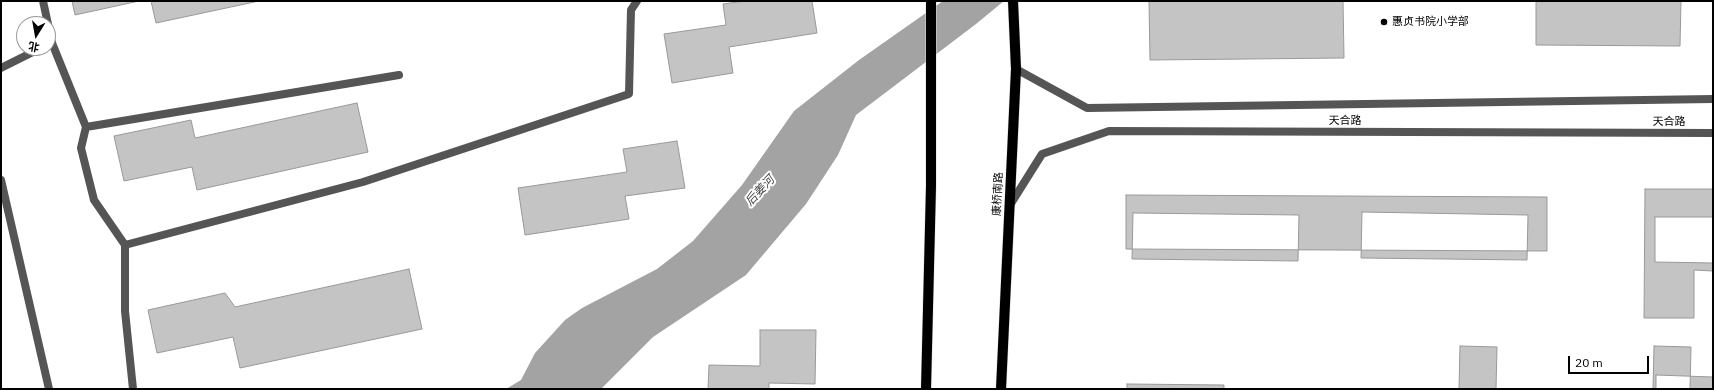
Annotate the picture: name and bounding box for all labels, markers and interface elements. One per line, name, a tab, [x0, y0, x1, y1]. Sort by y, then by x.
place label: 惠贞书院小学部	[1392, 15, 1469, 29]
north arrow	[16, 16, 56, 56]
marker: 惠贞书院小学部	[1379, 17, 1389, 27]
text: 北	[27, 39, 41, 55]
street label: 天合路	[1329, 114, 1361, 128]
street label: 天合路	[1653, 115, 1685, 129]
street label: 康桥南路	[990, 172, 1006, 216]
water label: 后姜河	[742, 173, 778, 209]
scale bar	[1570, 348, 1651, 374]
text: 20 m	[1575, 355, 1603, 370]

